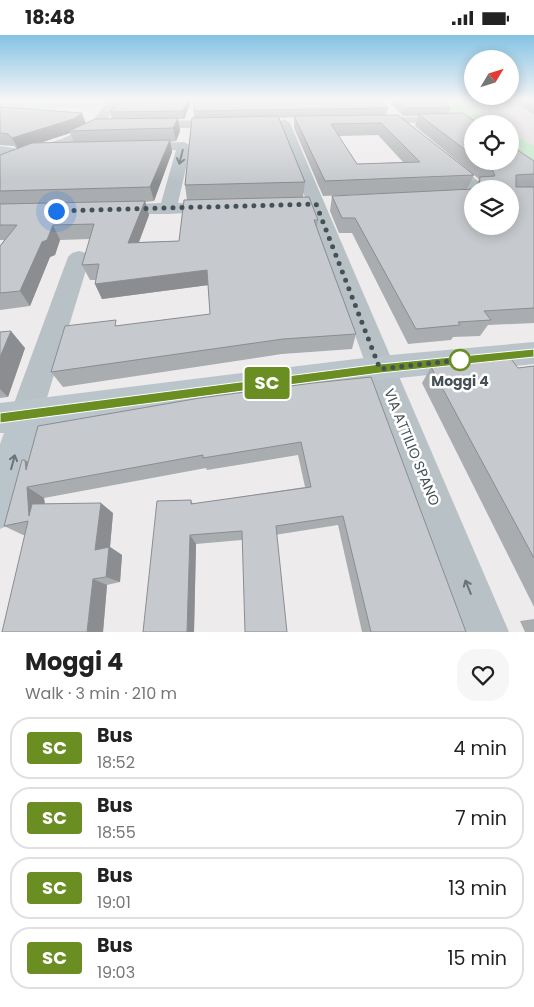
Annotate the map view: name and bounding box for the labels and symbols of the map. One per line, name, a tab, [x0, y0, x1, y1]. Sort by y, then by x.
north arrow	[464, 50, 519, 105]
one-way arrow	[176, 148, 185, 164]
your location	[44, 199, 69, 224]
marker: Moggi 4	[449, 349, 471, 371]
line badge: SC	[244, 367, 290, 399]
place label: Moggi 4	[431, 371, 489, 391]
street label: VIA ATTILIO SPANO	[379, 385, 445, 509]
one-way arrow	[9, 455, 18, 471]
one-way arrow	[462, 580, 472, 595]

